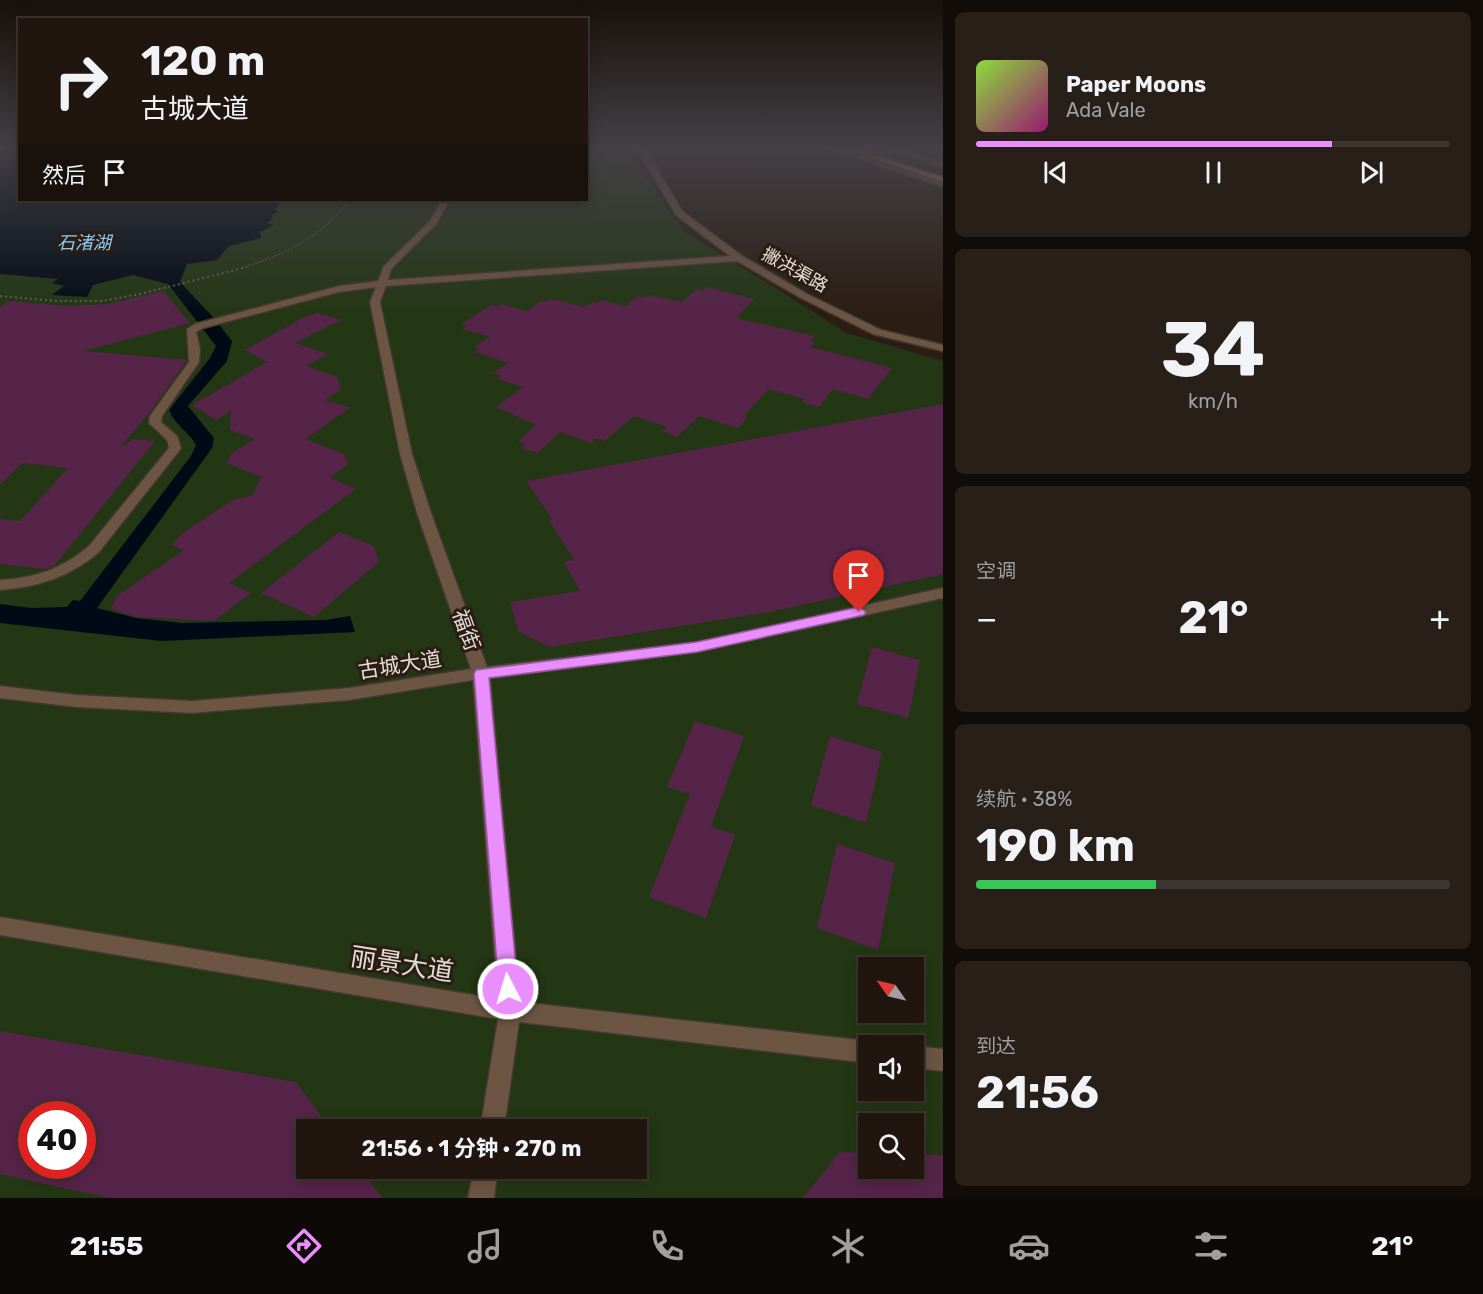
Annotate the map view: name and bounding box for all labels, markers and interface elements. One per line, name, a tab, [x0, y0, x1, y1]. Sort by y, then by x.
text: 120 m	[141, 36, 265, 86]
icon: right	[42, 42, 120, 120]
text: Paper Moons	[1066, 71, 1206, 98]
text: 古城大道	[141, 93, 249, 125]
text: Ada Vale	[1066, 98, 1146, 122]
icon: arrive	[98, 156, 131, 189]
icon: previous	[1039, 156, 1072, 189]
icon: pause	[1197, 156, 1230, 189]
icon: next	[1355, 156, 1388, 189]
text: 然后	[42, 162, 86, 189]
water label: 石渚湖	[57, 232, 114, 254]
street label: 撇洪渠路	[758, 243, 832, 297]
text: 34	[1161, 303, 1265, 396]
text: km/h	[1188, 389, 1238, 413]
pin	[833, 550, 884, 612]
icon: arrive	[842, 559, 875, 592]
text: 空调	[976, 559, 1016, 583]
text: 21°	[1178, 591, 1249, 644]
text: −	[976, 599, 997, 638]
text: +	[1429, 599, 1450, 638]
street label: 福街	[448, 606, 485, 654]
street label: 古城大道	[356, 646, 443, 683]
text: 续航 · 38%	[976, 787, 1072, 811]
text: 190 km	[976, 819, 1135, 872]
street label: 丽景大道	[348, 941, 456, 988]
position arrow	[476, 957, 540, 1021]
north arrow	[858, 957, 924, 1023]
map controls	[858, 957, 924, 1179]
text: 到达	[976, 1034, 1016, 1058]
button: sound	[858, 1035, 924, 1101]
text: 21:56	[976, 1066, 1099, 1119]
speed limit sign: 40	[18, 1101, 96, 1179]
button: search	[858, 1113, 924, 1179]
text: 21:56 · 1 分钟 · 270 m	[362, 1135, 581, 1162]
icon: directions	[283, 1225, 325, 1267]
icon: music	[464, 1225, 506, 1267]
icon: phone	[646, 1225, 688, 1267]
icon: climate	[827, 1225, 869, 1267]
icon: car	[1008, 1225, 1050, 1267]
icon: filters	[1190, 1225, 1232, 1267]
text: 21:55	[70, 1230, 143, 1262]
text: 21°	[1371, 1230, 1413, 1262]

